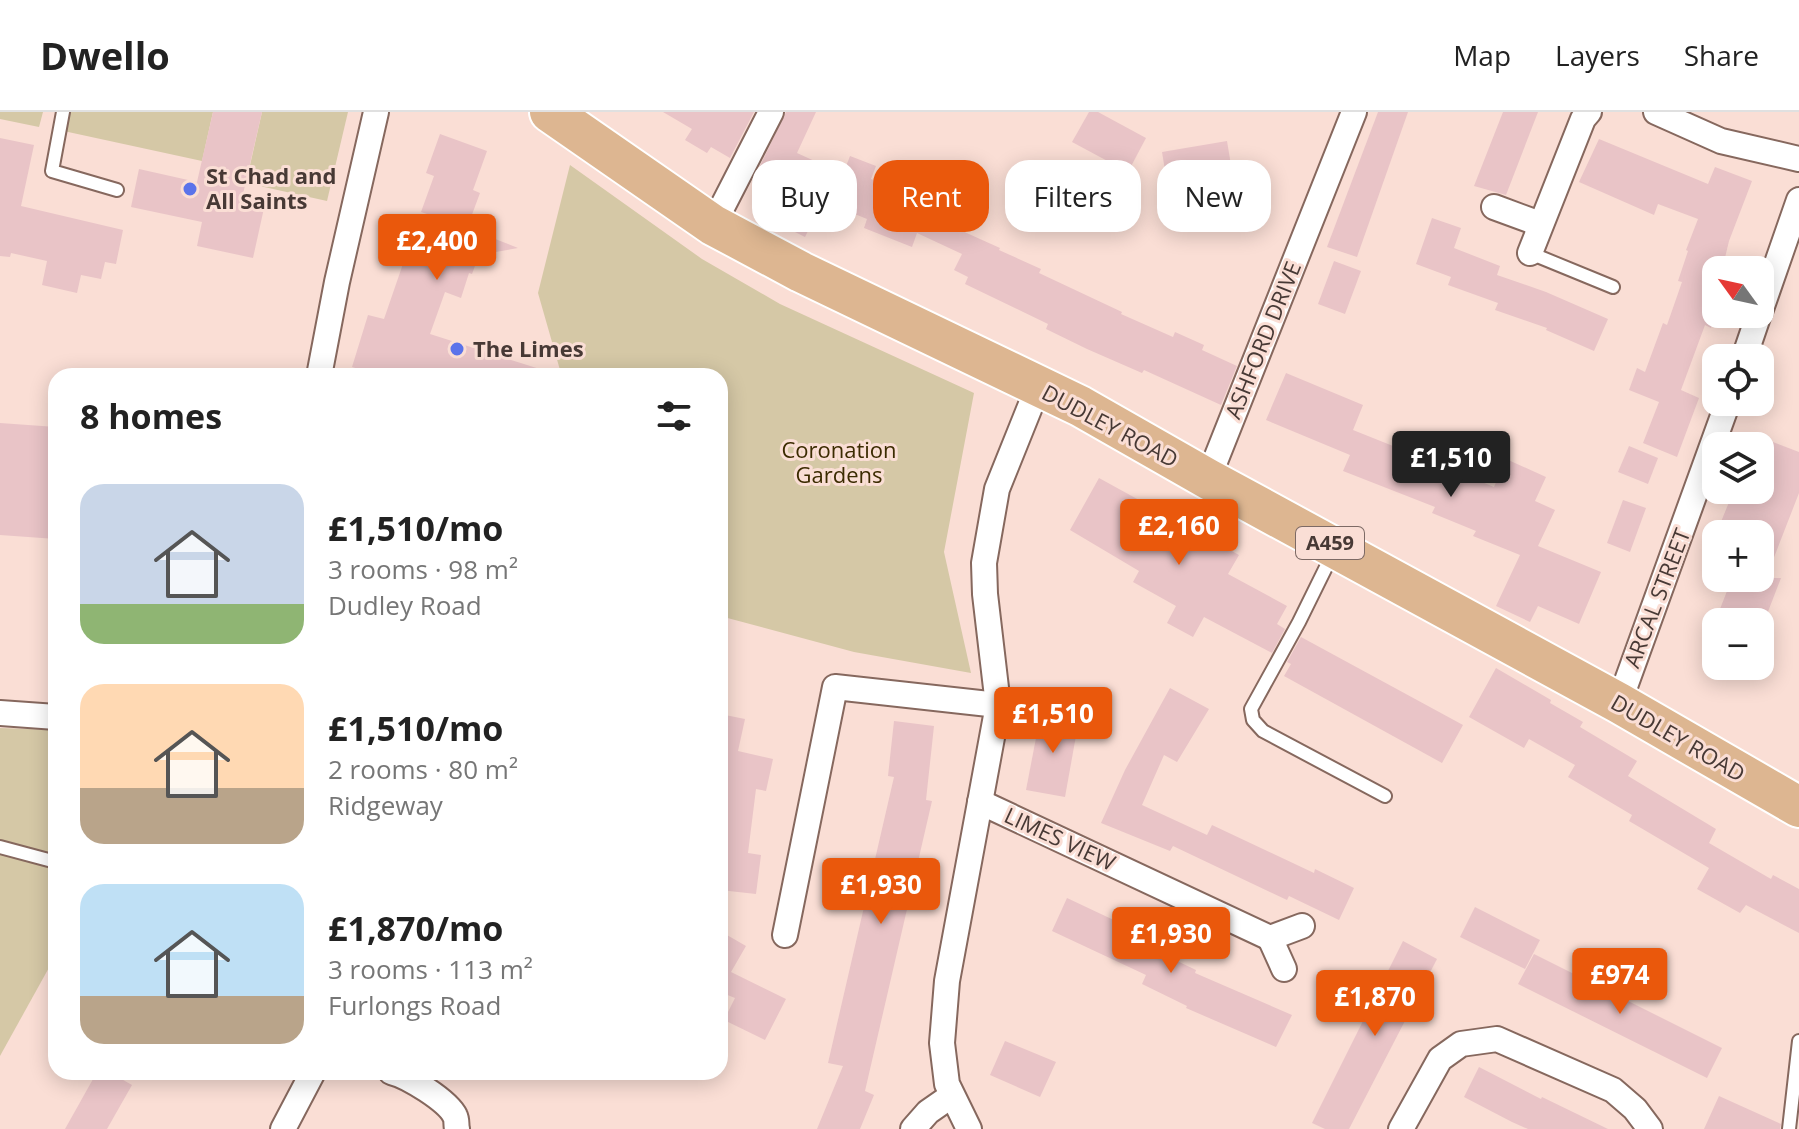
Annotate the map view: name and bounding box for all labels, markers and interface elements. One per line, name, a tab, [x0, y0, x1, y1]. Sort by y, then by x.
text: Dwello	[40, 29, 170, 81]
text: Map	[1453, 36, 1511, 74]
text: Layers	[1555, 36, 1640, 74]
text: Share	[1684, 36, 1759, 74]
place label: St Chad and All Saints	[206, 160, 336, 215]
chip: Buy	[752, 160, 857, 232]
chip: Rent	[873, 160, 989, 232]
chip: Filters	[1005, 160, 1141, 232]
chip: New	[1157, 160, 1271, 232]
marker: St Chad and All Saints	[181, 180, 199, 198]
pin: £2,400	[372, 214, 502, 282]
text: £2,400	[396, 222, 478, 258]
north arrow	[1702, 256, 1774, 328]
map controls	[1702, 256, 1774, 680]
street label: ASHFORD DRIVE	[1217, 257, 1307, 423]
place label: The Limes	[473, 333, 584, 363]
marker: The Limes	[448, 340, 466, 358]
button: locate	[1702, 344, 1774, 416]
street label: DUDLEY ROAD	[1037, 377, 1184, 474]
text: 8 homes	[80, 393, 222, 439]
icon: filters	[652, 394, 696, 438]
pin: £1,510	[1386, 431, 1516, 499]
button: layers	[1702, 432, 1774, 504]
park label: Coronation Gardens	[781, 434, 897, 489]
text: £1,510	[1410, 439, 1492, 475]
pin: £2,160	[1114, 499, 1244, 567]
text: £1,510/mo	[328, 505, 503, 551]
text: £2,160	[1138, 507, 1220, 543]
icon: home	[144, 516, 240, 612]
button: +	[1702, 520, 1774, 592]
street label: ARCAL STREET	[1616, 524, 1696, 672]
road number: A459	[1296, 527, 1364, 559]
text: 3 rooms · 98 m²	[328, 551, 518, 587]
text: Dudley Road	[328, 587, 482, 623]
button: −	[1702, 608, 1774, 680]
pin: £1,510	[988, 687, 1118, 755]
street label: DUDLEY ROAD	[1606, 687, 1751, 788]
text: £1,510	[1012, 695, 1094, 731]
text: £1,510/mo	[328, 705, 503, 751]
icon: home	[144, 716, 240, 812]
text: 2 rooms · 80 m²	[328, 751, 518, 787]
text: Ridgeway	[328, 787, 443, 823]
street label: LIMES VIEW	[1000, 799, 1121, 877]
pin: £1,930	[816, 858, 946, 926]
text: £1,930	[840, 866, 922, 902]
text: £1,870/mo	[328, 905, 503, 951]
pin: £1,930	[1106, 907, 1236, 975]
text: £1,930	[1130, 915, 1212, 951]
icon: home	[144, 916, 240, 1012]
pin: £974	[1573, 948, 1667, 1016]
text: 3 rooms · 113 m²	[328, 951, 533, 987]
text: £974	[1590, 956, 1650, 992]
pin: £1,870	[1310, 970, 1440, 1038]
text: £1,870	[1334, 978, 1416, 1014]
text: Furlongs Road	[328, 987, 501, 1023]

